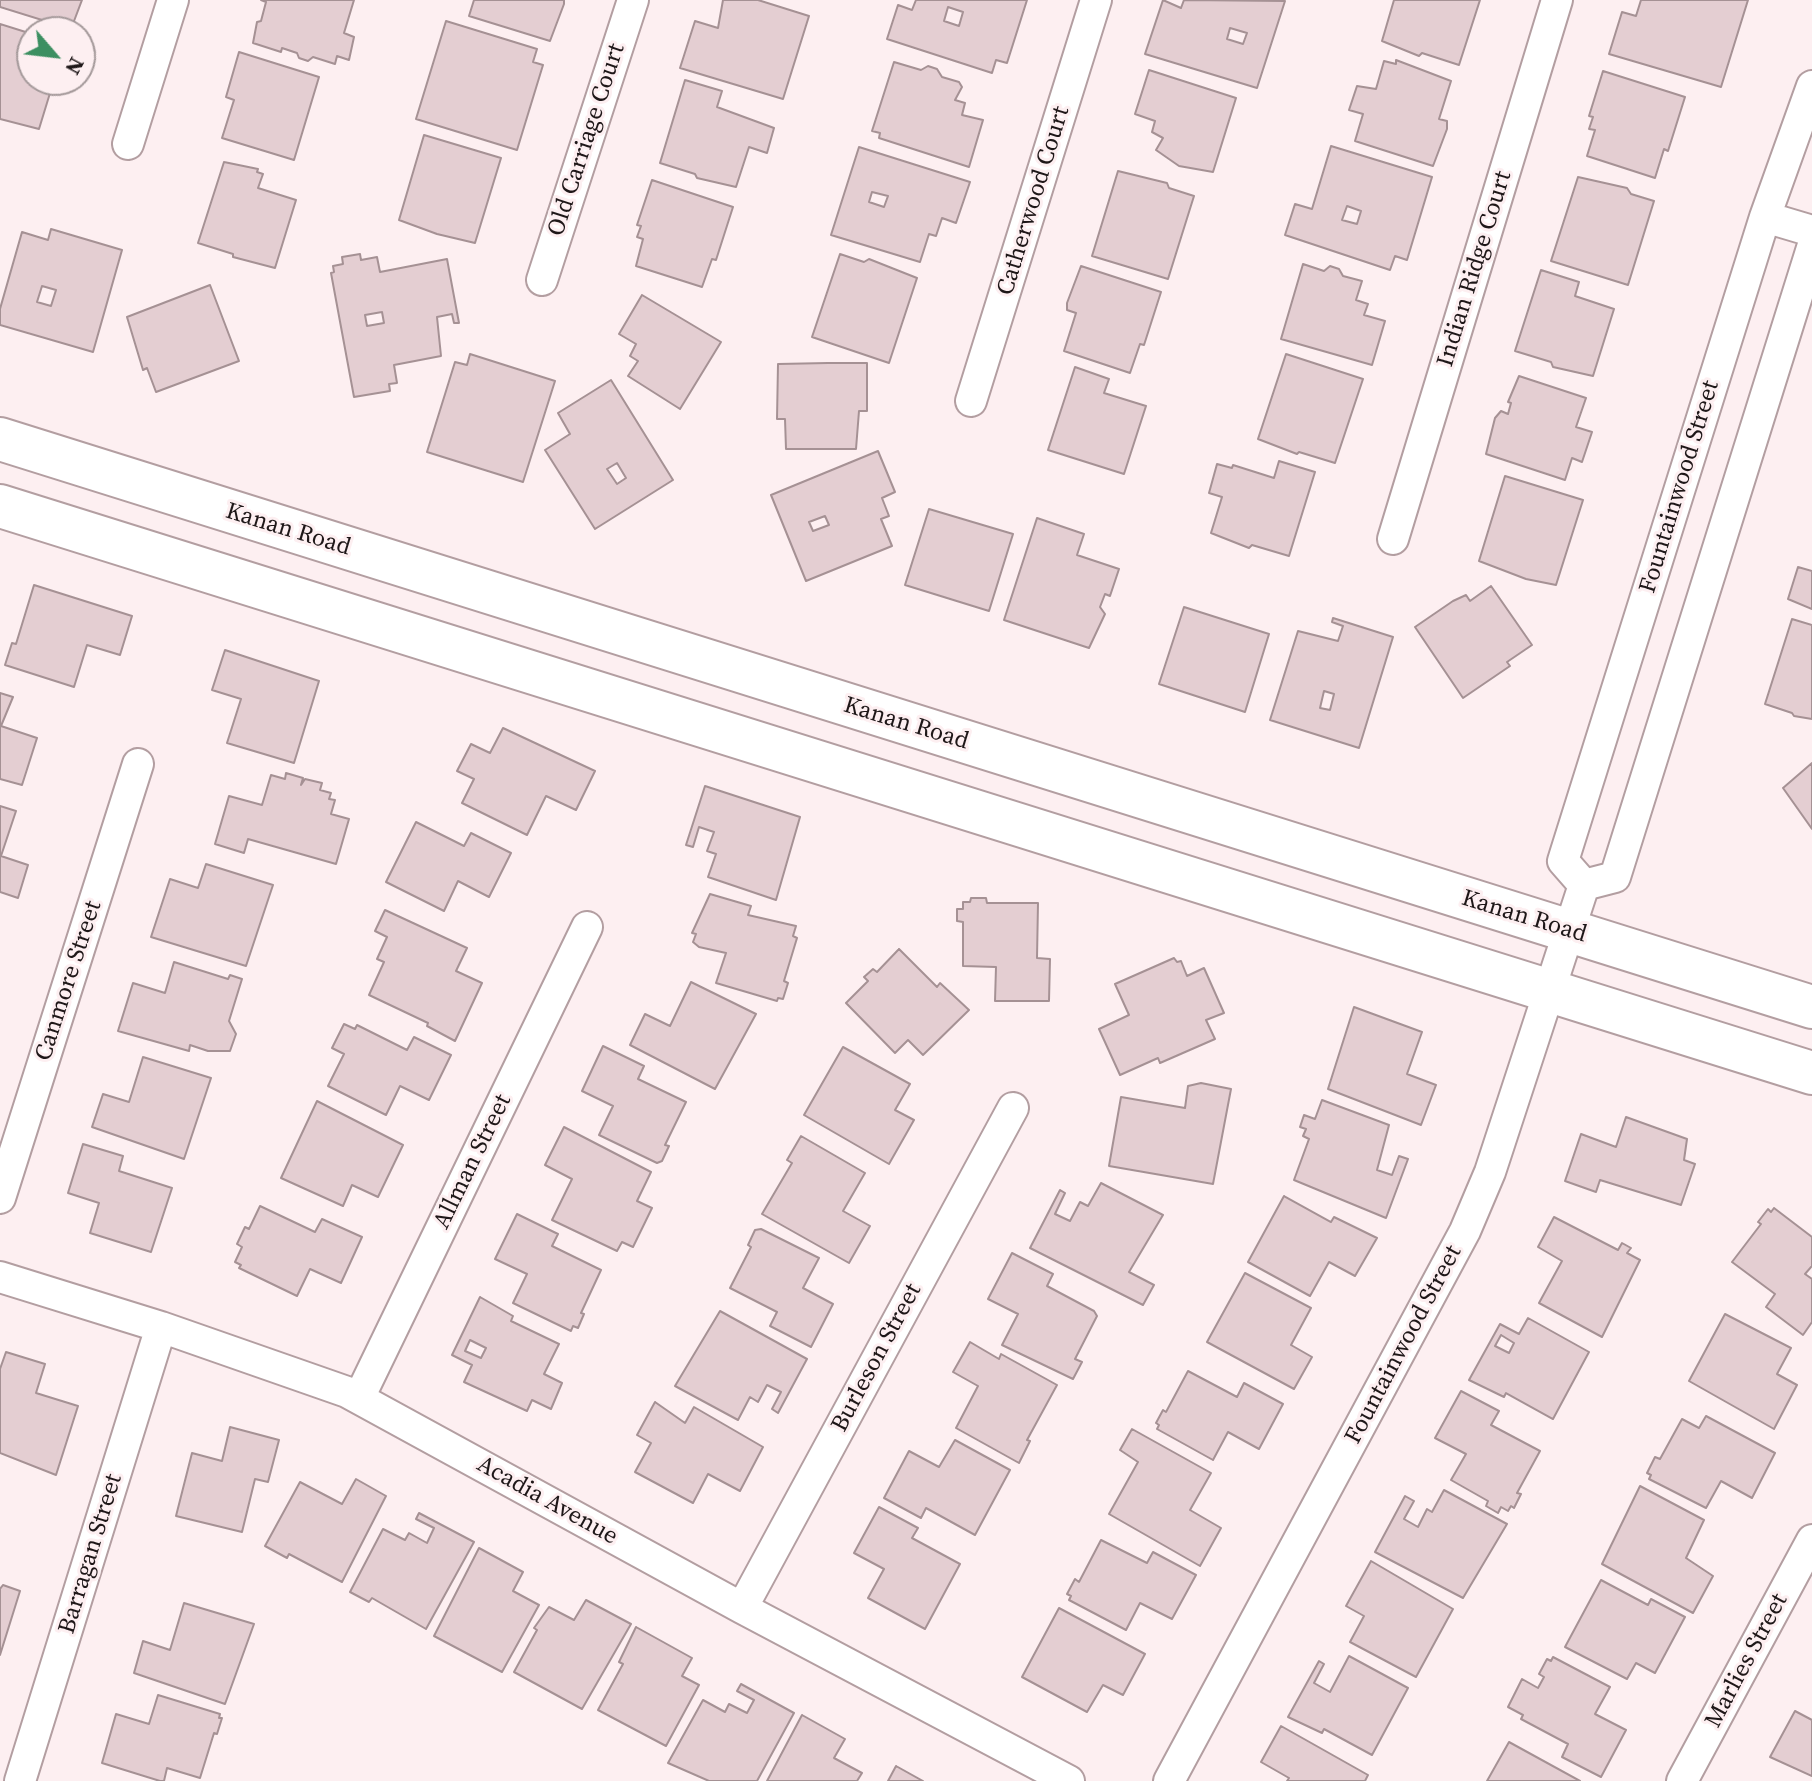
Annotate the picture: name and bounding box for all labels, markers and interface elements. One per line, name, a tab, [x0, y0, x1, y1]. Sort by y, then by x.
north arrow	[16, 16, 96, 96]
street label: Old Carriage Court	[542, 40, 632, 240]
text: N	[58, 52, 92, 80]
street label: Catherwood Court	[992, 103, 1076, 299]
street label: Indian Ridge Court	[1432, 168, 1518, 370]
street label: Fountainwood Street	[1634, 377, 1726, 597]
street label: Kanan Road	[222, 497, 354, 563]
street label: Kanan Road	[840, 691, 972, 757]
street label: Kanan Road	[1458, 884, 1590, 950]
street label: Canmore Street	[30, 897, 108, 1065]
street label: Allman Street	[428, 1090, 518, 1234]
street label: Fountainwood Street	[1339, 1241, 1469, 1449]
street label: Burleson Street	[826, 1279, 928, 1437]
street label: Acadia Avenue	[471, 1450, 623, 1552]
street label: Barragan Street	[53, 1471, 129, 1637]
street label: Marlies Street	[1700, 1589, 1794, 1733]

